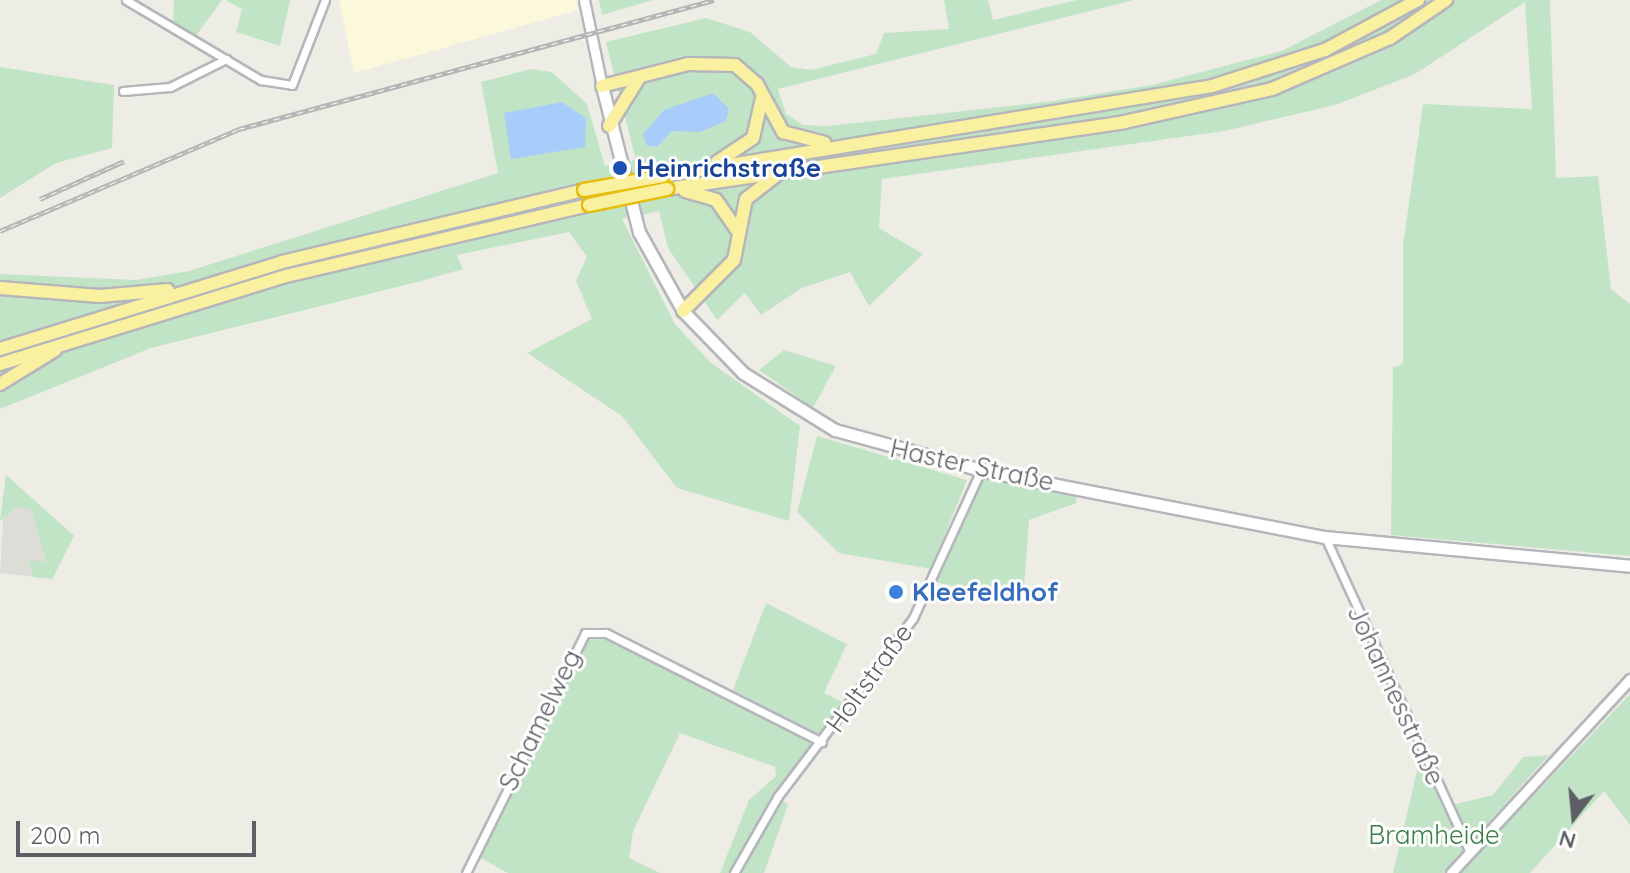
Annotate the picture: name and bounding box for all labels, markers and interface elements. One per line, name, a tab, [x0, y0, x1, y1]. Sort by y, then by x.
place label: Heinrichstraße	[636, 152, 821, 184]
marker: Heinrichstraße	[611, 159, 629, 177]
street label: Haster Straße	[887, 432, 1057, 498]
place label: Kleefeldhof	[912, 576, 1058, 608]
marker: Kleefeldhof	[887, 583, 905, 601]
street label: Johannesstraße	[1341, 600, 1451, 790]
street label: Holtstraße	[819, 618, 919, 738]
street label: Schamelweg	[492, 644, 588, 796]
north arrow	[1534, 777, 1614, 857]
scale bar	[20, 805, 260, 855]
park label: Bramheide	[1368, 819, 1500, 851]
text: 200 m	[30, 820, 100, 850]
text: N	[1556, 824, 1579, 856]

